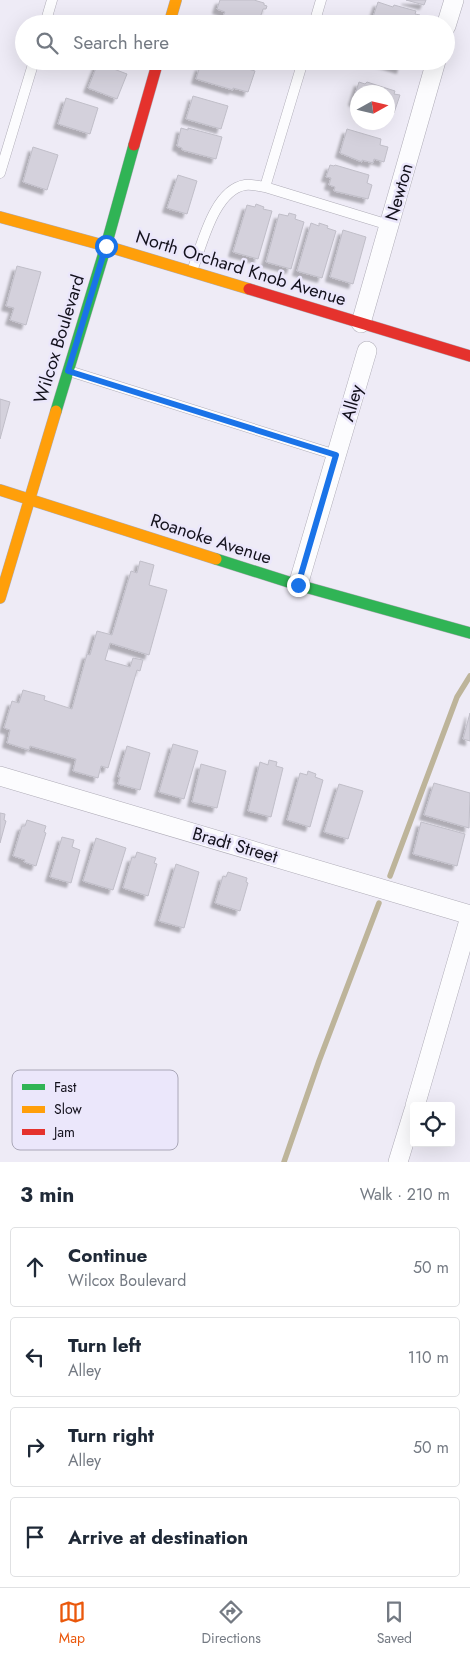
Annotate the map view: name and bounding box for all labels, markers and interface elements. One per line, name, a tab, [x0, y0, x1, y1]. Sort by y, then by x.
search box	[15, 15, 455, 70]
icon: search	[33, 29, 61, 57]
text: Search here	[73, 29, 169, 56]
north arrow	[350, 85, 395, 130]
street label: Newton	[378, 160, 420, 224]
street label: North Orchard Knob Avenue	[132, 224, 350, 312]
route start	[95, 235, 118, 258]
street label: Wilcox Boulevard	[27, 271, 91, 407]
street label: Alley	[334, 382, 370, 424]
street label: Roanoke Avenue	[147, 507, 275, 571]
route end	[287, 574, 310, 597]
street label: Bradt Street	[189, 820, 281, 870]
legend	[12, 1070, 178, 1150]
text: Fast	[54, 1077, 77, 1097]
text: Slow	[54, 1099, 82, 1119]
map controls	[410, 1102, 455, 1147]
button: locate	[410, 1102, 455, 1147]
text: Jam	[52, 1122, 75, 1142]
text: 3 min	[20, 1180, 74, 1210]
text: Walk · 210 m	[360, 1183, 450, 1206]
text: Continue	[68, 1242, 147, 1269]
icon: ahead	[21, 1253, 49, 1281]
text: 50 m	[413, 1256, 449, 1279]
text: Wilcox Boulevard	[68, 1269, 186, 1292]
text: Turn left	[68, 1332, 141, 1359]
icon: left	[21, 1343, 49, 1371]
text: 110 m	[408, 1346, 449, 1369]
text: Alley	[68, 1359, 101, 1382]
text: Turn right	[68, 1422, 154, 1449]
icon: right	[21, 1433, 49, 1461]
text: 50 m	[413, 1436, 449, 1459]
text: Alley	[68, 1449, 101, 1472]
icon: arrive	[21, 1523, 49, 1551]
text: Arrive at destination	[68, 1524, 248, 1551]
tab: Map	[58, 1598, 86, 1648]
tab: Directions	[202, 1598, 261, 1648]
tab: Saved	[377, 1598, 412, 1648]

